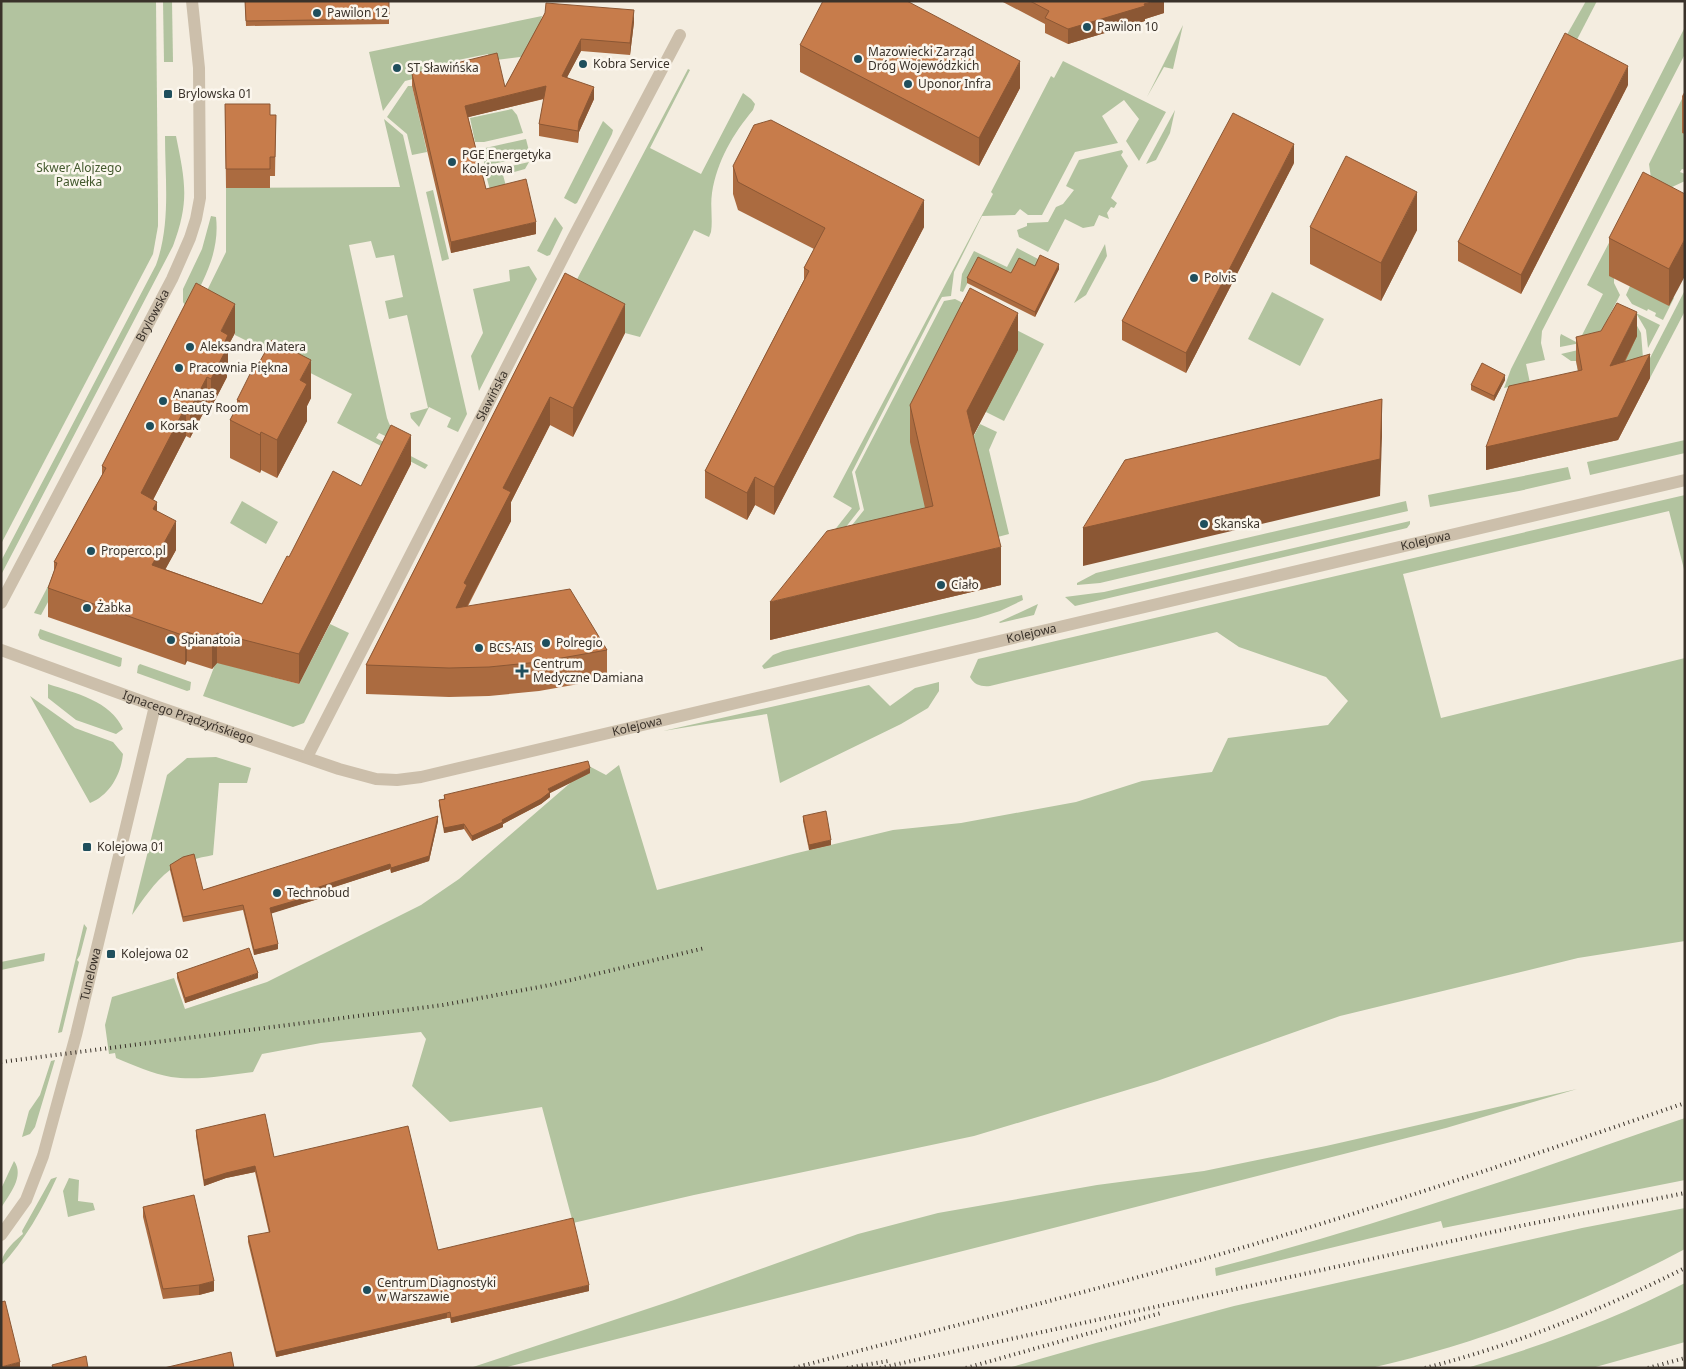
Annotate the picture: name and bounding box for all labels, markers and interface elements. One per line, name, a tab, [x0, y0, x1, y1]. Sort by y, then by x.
place label: Pawilon 12	[327, 4, 388, 21]
marker: Pawilon 12	[311, 7, 323, 19]
place label: Pawilon 10	[1097, 18, 1158, 35]
marker: Pawilon 10	[1081, 21, 1093, 33]
place label: Mazowiecki Zarząd Dróg Wojewódzkich	[868, 43, 979, 74]
marker: Mazowiecki Zarząd Dróg Wojewódzkich	[852, 53, 864, 65]
place label: Kobra Service	[593, 55, 670, 72]
marker: Kobra Service	[577, 58, 589, 70]
place label: ST Sławińska	[407, 59, 479, 76]
marker: ST Sławińska	[391, 62, 403, 74]
place label: Uponor Infra	[918, 75, 991, 92]
marker: Uponor Infra	[902, 78, 914, 90]
place label: Brylowska 01	[178, 85, 252, 102]
marker: Brylowska 01	[162, 88, 174, 100]
place label: PGE Energetyka Kolejowa	[462, 146, 551, 177]
marker: PGE Energetyka Kolejowa	[446, 156, 458, 168]
park label: Skwer Alojzego Pawełka	[36, 159, 122, 190]
place label: Polvis	[1204, 269, 1237, 286]
marker: Polvis	[1188, 272, 1200, 284]
street label: Brylowska	[131, 286, 173, 345]
place label: Aleksandra Matera	[200, 338, 306, 355]
marker: Aleksandra Matera	[184, 341, 196, 353]
place label: Pracownia Piękna	[189, 359, 288, 376]
marker: Pracownia Piękna	[173, 362, 185, 374]
street label: Sławińska	[472, 367, 512, 424]
place label: Ananas Beauty Room	[173, 385, 249, 416]
marker: Ananas Beauty Room	[157, 395, 169, 407]
place label: Korsak	[160, 417, 199, 434]
marker: Korsak	[144, 420, 156, 432]
place label: Skanska	[1214, 515, 1260, 532]
marker: Skanska	[1198, 518, 1210, 530]
street label: Kolejowa	[1399, 526, 1452, 555]
place label: Properco.pl	[101, 542, 166, 559]
marker: Properco.pl	[85, 545, 97, 557]
place label: Ciało	[951, 576, 979, 593]
marker: Ciało	[935, 579, 947, 591]
place label: Żabka	[97, 599, 131, 616]
marker: Żabka	[81, 602, 93, 614]
street label: Kolejowa	[1005, 619, 1058, 647]
place label: Spianatoia	[181, 631, 240, 648]
marker: Spianatoia	[165, 634, 177, 646]
place label: Polregio	[556, 634, 603, 651]
marker: Polregio	[540, 637, 552, 649]
place label: BCS-AIS	[489, 639, 534, 656]
marker: BCS-AIS	[473, 642, 485, 654]
place label: Centrum Medyczne Damiana	[533, 655, 644, 686]
marker: Centrum Medyczne Damiana	[515, 664, 529, 678]
street label: Ignacego Prądzyńskiego	[120, 686, 256, 747]
street label: Kolejowa	[610, 712, 664, 740]
place label: Kolejowa 01	[97, 838, 165, 855]
marker: Kolejowa 01	[81, 841, 93, 853]
place label: Technobud	[287, 884, 350, 901]
marker: Technobud	[271, 887, 283, 899]
place label: Kolejowa 02	[121, 945, 189, 962]
street label: Tunelowa	[76, 946, 105, 1002]
marker: Kolejowa 02	[105, 948, 117, 960]
place label: Centrum Diagnostyki w Warszawie	[377, 1274, 496, 1305]
marker: Centrum Diagnostyki w Warszawie	[361, 1284, 373, 1296]

